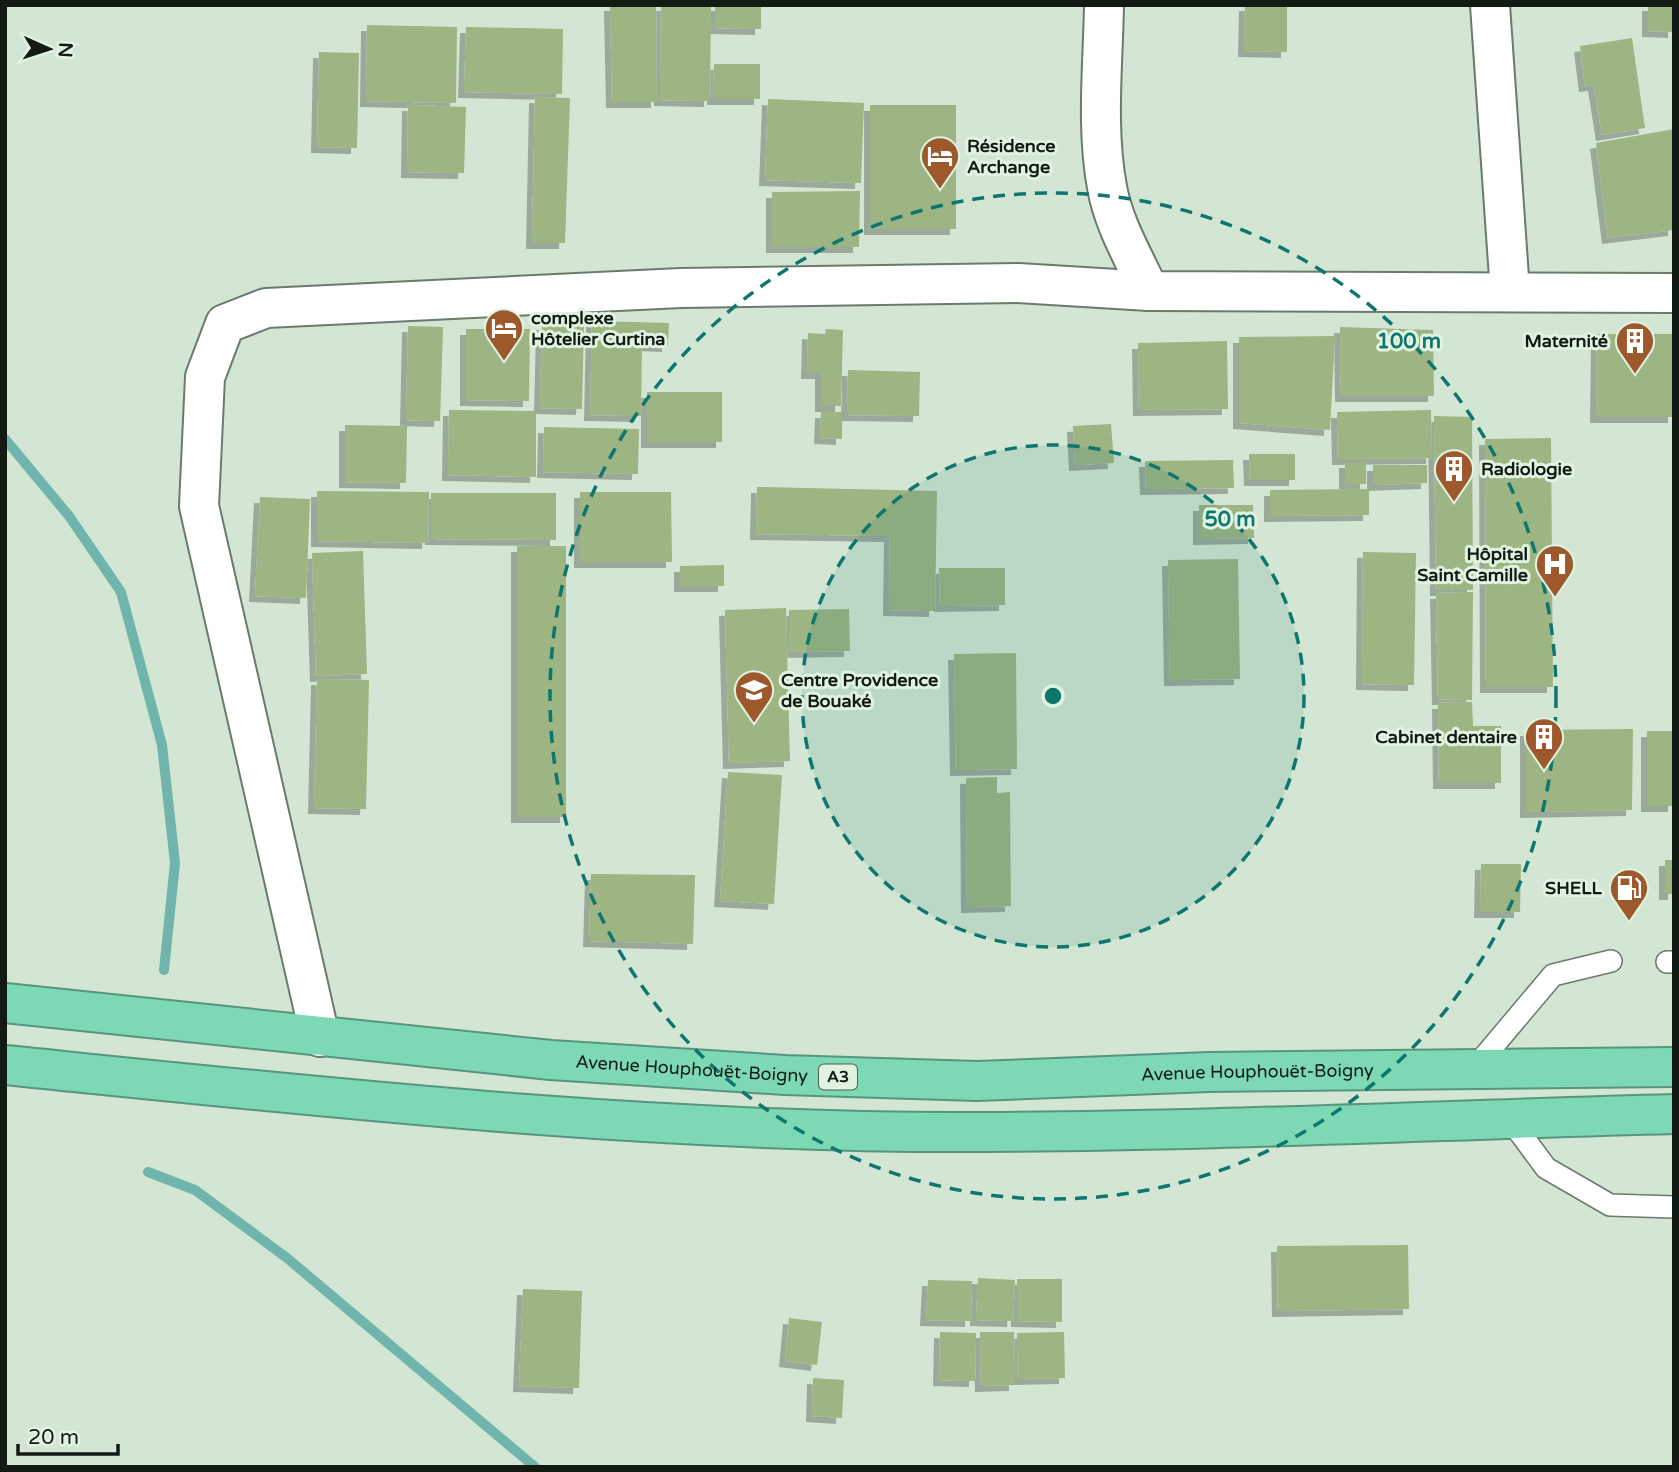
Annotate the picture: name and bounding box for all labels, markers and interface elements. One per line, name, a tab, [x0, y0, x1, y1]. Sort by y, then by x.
north arrow	[14, 14, 84, 84]
text: N	[54, 42, 76, 58]
hotel icon: Résidence Archange	[919, 135, 961, 190]
place label: Résidence Archange	[967, 135, 1055, 178]
hotel icon: complexe Hôtelier Curtina	[483, 307, 525, 362]
place label: complexe Hôtelier Curtina	[531, 307, 665, 350]
building icon: Maternité	[1614, 320, 1656, 375]
text: 100 m	[1377, 329, 1441, 354]
place label: Maternité	[1524, 330, 1608, 352]
building icon: Radiologie	[1433, 448, 1475, 503]
place label: Radiologie	[1481, 458, 1572, 480]
text: 50 m	[1204, 507, 1256, 532]
place label: Hôpital Saint Camille	[1417, 543, 1528, 586]
hospital icon: Hôpital Saint Camille	[1534, 543, 1576, 598]
school or university icon: Centre Providence de Bouaké	[733, 669, 775, 724]
place label: Centre Providence de Bouaké	[781, 669, 938, 712]
centre of rings	[1041, 684, 1065, 708]
building icon: Cabinet dentaire	[1523, 716, 1565, 771]
place label: Cabinet dentaire	[1375, 726, 1517, 748]
fuel station icon: SHELL	[1608, 867, 1650, 922]
place label: SHELL	[1545, 877, 1603, 899]
street label: Avenue Houphouët-Boigny	[575, 1051, 809, 1087]
street label: Avenue Houphouët-Boigny	[1141, 1059, 1374, 1086]
road number: A3	[819, 1064, 857, 1090]
scale bar	[18, 1412, 117, 1456]
text: 20 m	[28, 1425, 79, 1450]

